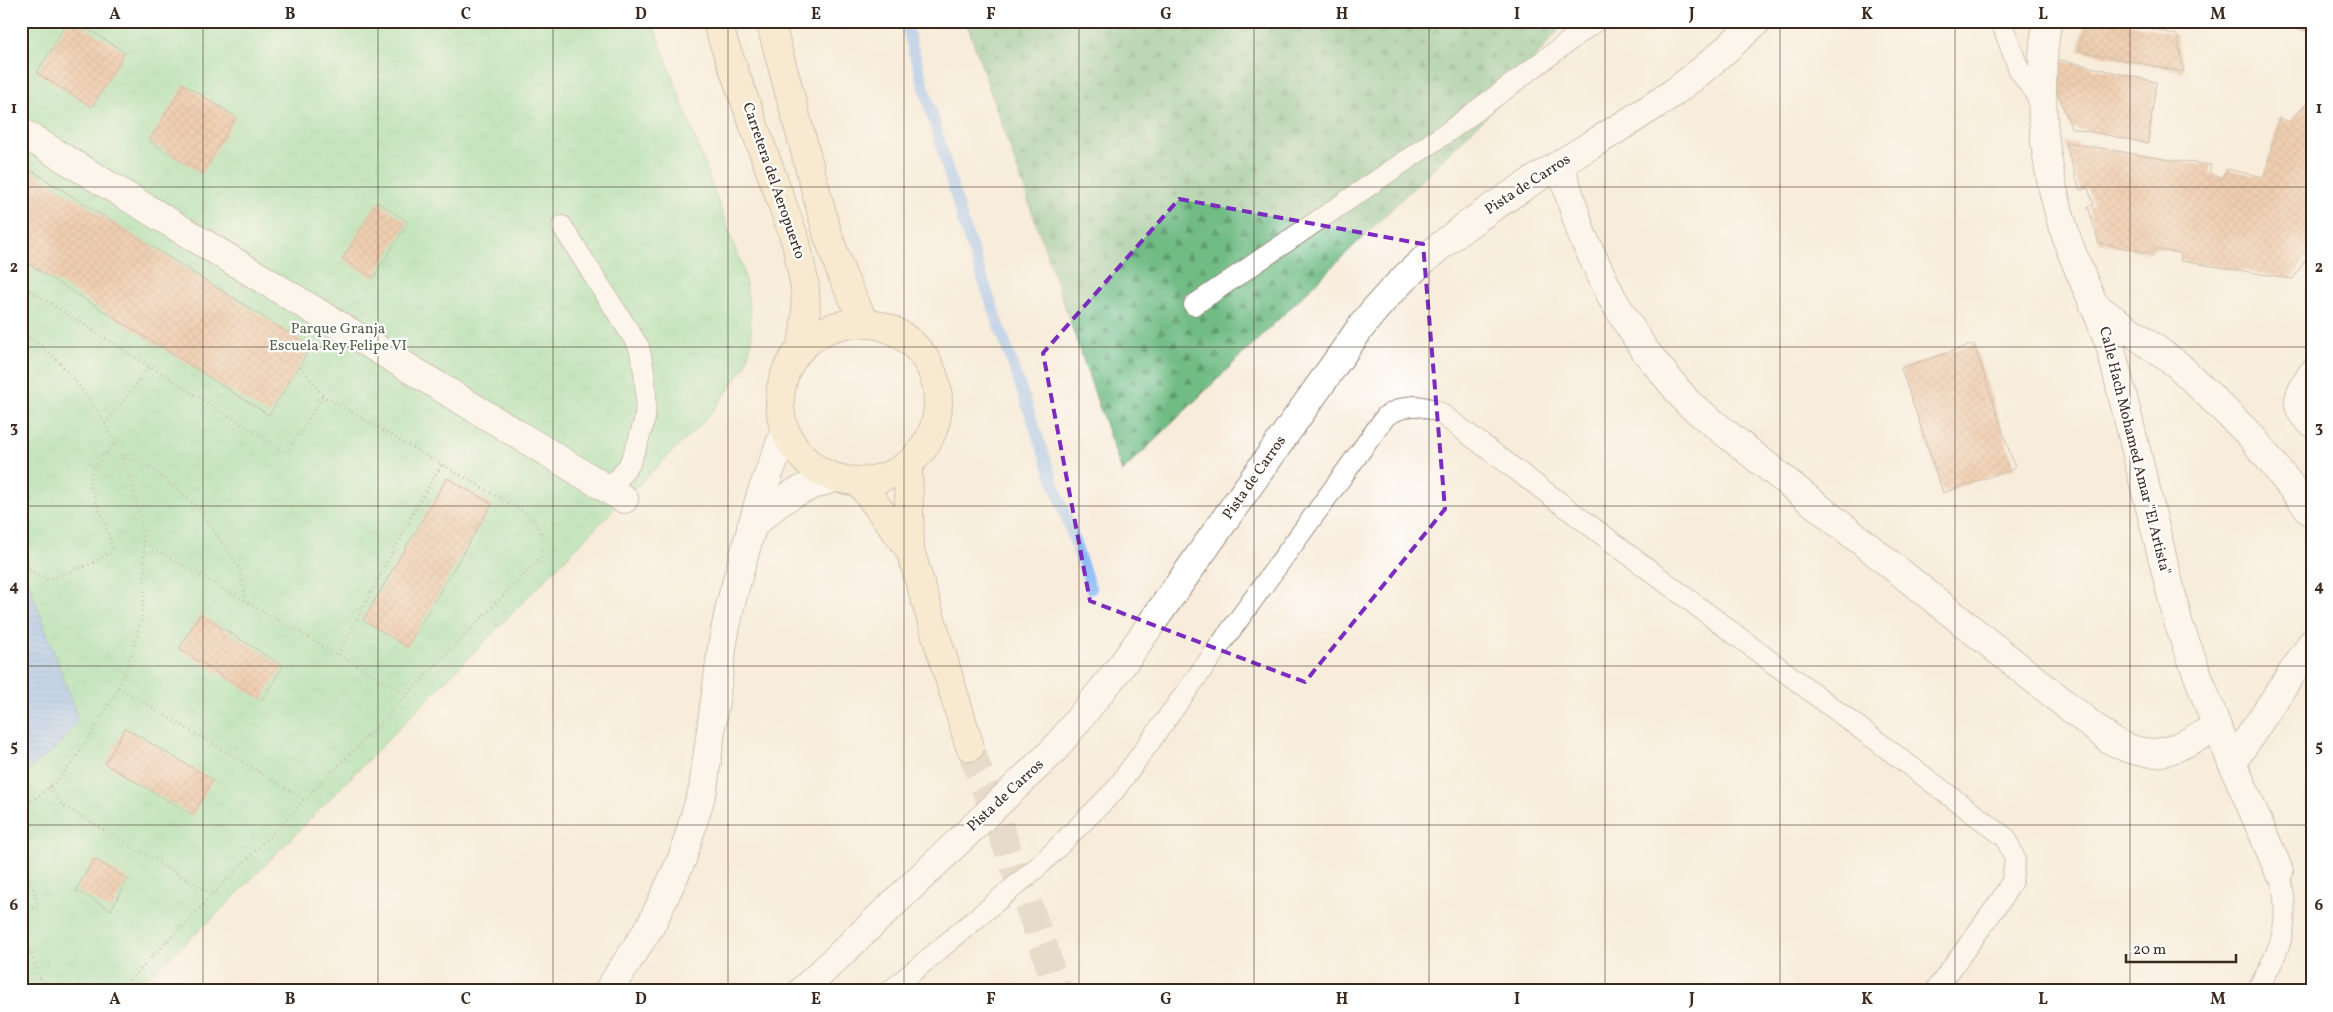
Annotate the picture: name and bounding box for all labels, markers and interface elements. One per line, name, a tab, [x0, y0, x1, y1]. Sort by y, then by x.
text: A	[109, 4, 121, 26]
text: B	[285, 4, 296, 26]
text: C	[461, 4, 471, 26]
text: D	[635, 4, 647, 26]
text: E	[811, 4, 821, 26]
text: F	[986, 4, 996, 26]
text: G	[1160, 4, 1172, 26]
text: H	[1336, 4, 1348, 26]
text: I	[1514, 4, 1520, 26]
text: J	[1688, 4, 1695, 26]
text: K	[1861, 4, 1873, 26]
text: L	[2038, 4, 2048, 26]
text: M	[2210, 4, 2226, 26]
text: 1	[11, 98, 17, 120]
text: 1	[2316, 98, 2322, 120]
street label: Carretera del Aeropuerto	[736, 100, 810, 262]
street label: Pista de Carros	[1481, 149, 1575, 221]
text: 2	[10, 257, 18, 279]
text: 2	[2315, 257, 2323, 279]
park label: Parque Granja Escuela Rey Felipe VI	[269, 319, 407, 357]
street label: Calle Hach Mohamed Amar "El Artista"	[2093, 325, 2175, 577]
text: 3	[10, 417, 18, 439]
text: 3	[2315, 417, 2323, 439]
street label: Pista de Carros	[1218, 432, 1292, 524]
text: 4	[9, 576, 19, 598]
text: 4	[2314, 576, 2324, 598]
text: 5	[10, 736, 18, 758]
text: 5	[2315, 736, 2323, 758]
street label: Pista de Carros	[963, 755, 1049, 837]
text: 6	[10, 895, 19, 917]
text: 6	[2315, 895, 2324, 917]
scale bar	[2126, 932, 2236, 964]
text: 20 m	[2133, 940, 2166, 961]
text: A	[109, 989, 121, 1011]
text: B	[285, 989, 296, 1011]
text: C	[461, 989, 471, 1011]
text: D	[635, 989, 647, 1011]
text: E	[811, 989, 821, 1011]
text: F	[986, 989, 996, 1011]
text: G	[1160, 989, 1172, 1011]
text: H	[1336, 989, 1348, 1011]
text: I	[1514, 989, 1520, 1011]
text: J	[1688, 989, 1695, 1011]
text: K	[1861, 989, 1873, 1011]
text: L	[2038, 989, 2048, 1011]
text: M	[2210, 989, 2226, 1011]

